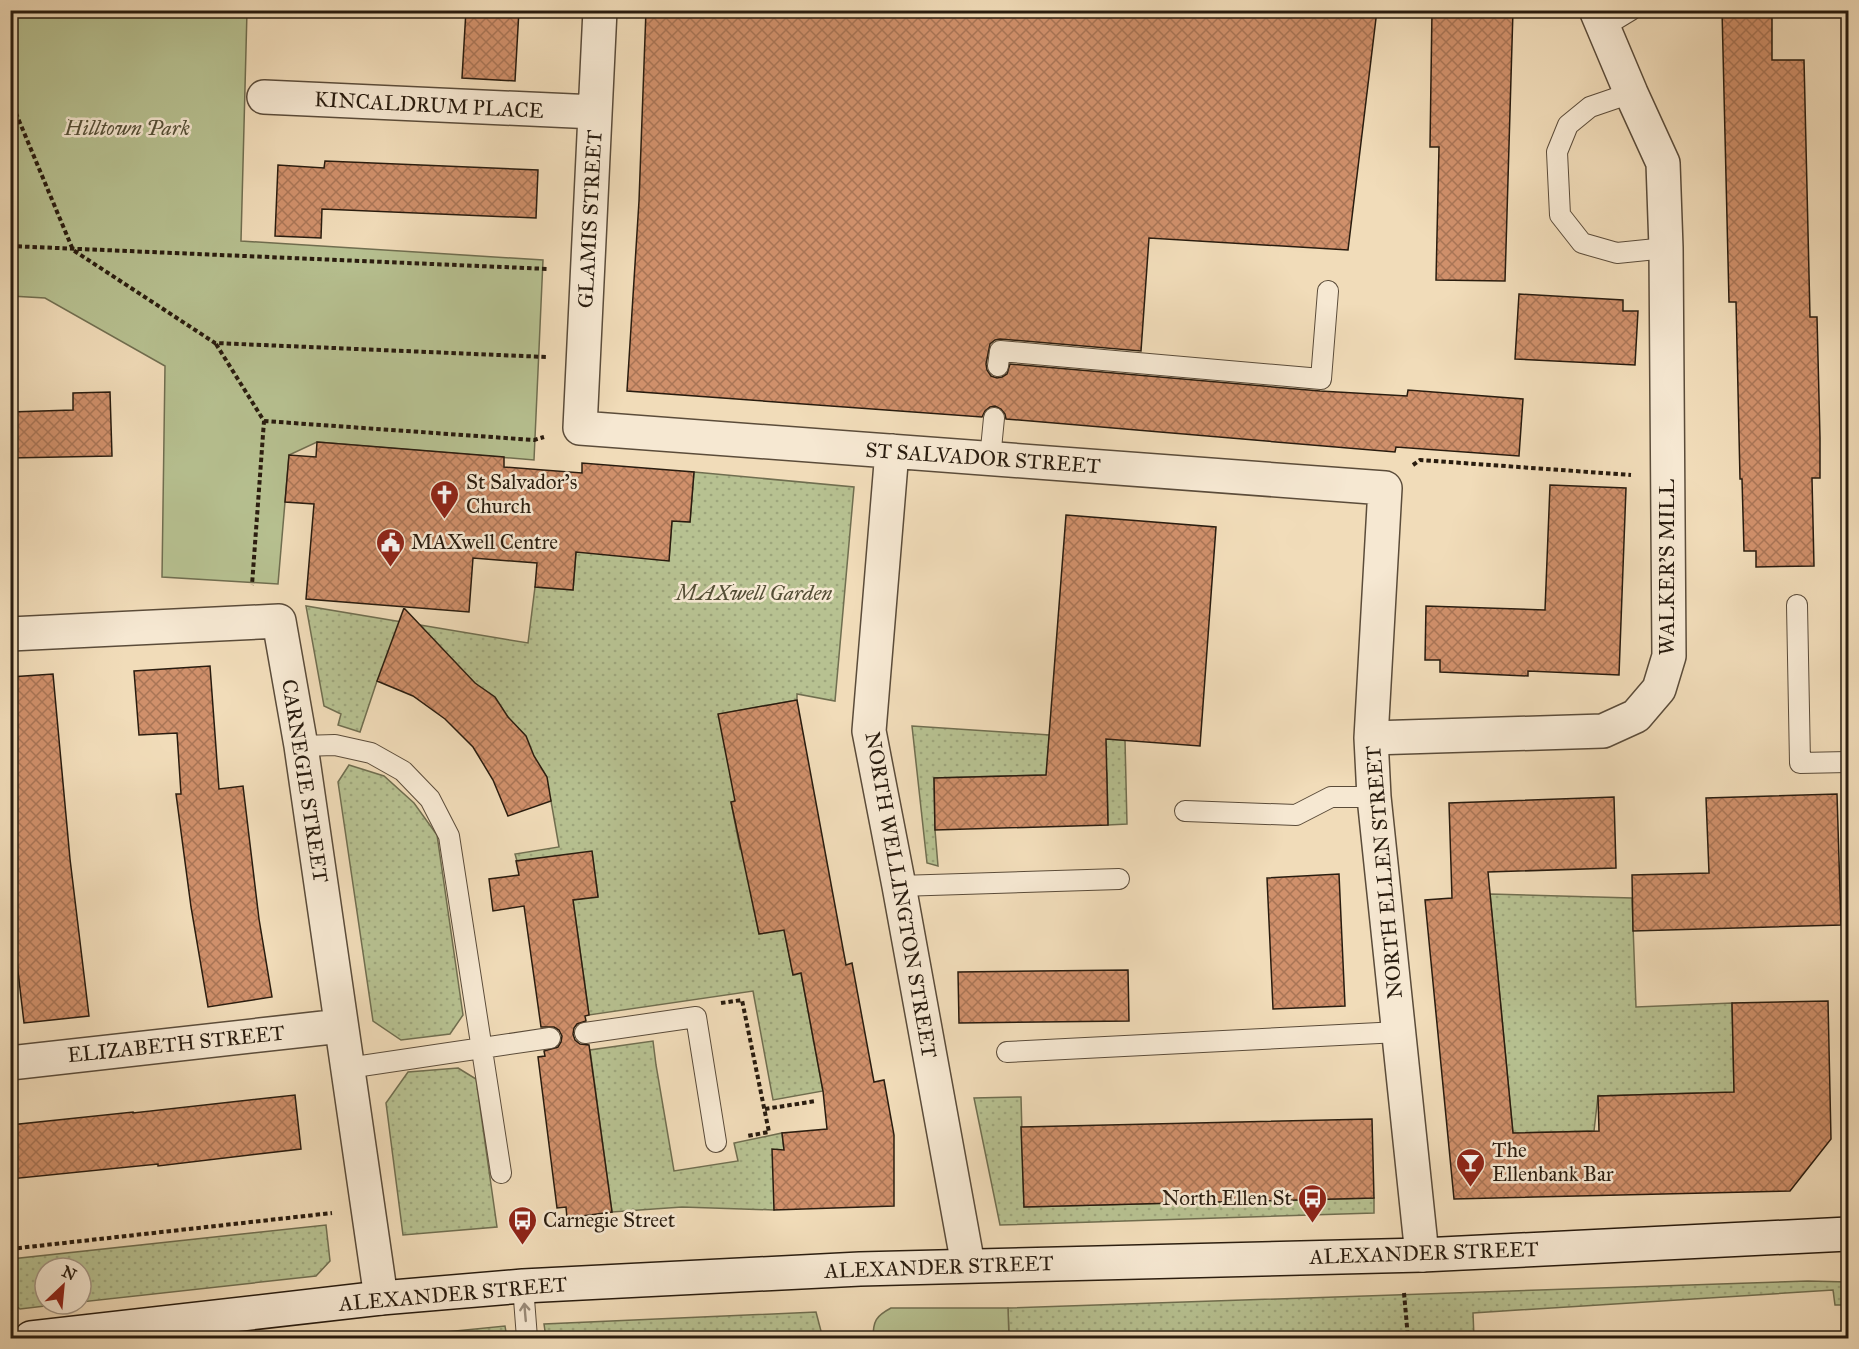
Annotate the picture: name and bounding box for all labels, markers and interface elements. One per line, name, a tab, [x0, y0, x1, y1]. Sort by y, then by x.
street label: KINCALDRUM PLACE	[314, 86, 544, 124]
park label: Hilltown Park	[63, 115, 191, 141]
street label: GLAMIS STREET	[572, 129, 608, 309]
street label: ST SALVADOR STREET	[865, 437, 1101, 479]
place label: St Salvador's Church	[466, 469, 577, 519]
church icon: St Salvador's Church	[429, 478, 461, 520]
street label: WALKER'S MILL	[1654, 478, 1680, 655]
public building icon: MAXwell Centre	[374, 526, 406, 568]
place label: MAXwell Centre	[411, 529, 558, 555]
park label: MAXwell Garden	[674, 580, 832, 606]
street label: CARNEGIE STREET	[276, 677, 334, 885]
street label: NORTH WELLINGTON STREET	[859, 730, 943, 1060]
street label: NORTH ELLEN STREET	[1360, 744, 1408, 1000]
street label: ELIZABETH STREET	[66, 1020, 286, 1068]
place label: The Ellenbank Bar	[1492, 1137, 1614, 1187]
bar icon: The Ellenbank Bar	[1455, 1146, 1487, 1188]
bus stop icon: North Ellen St	[1297, 1182, 1329, 1224]
place label: North Ellen St	[1162, 1185, 1293, 1211]
bus stop icon: Carnegie Street	[506, 1204, 538, 1246]
place label: Carnegie Street	[543, 1207, 676, 1233]
street label: ALEXANDER STREET	[1308, 1236, 1539, 1270]
street label: ALEXANDER STREET	[823, 1250, 1054, 1284]
north arrow	[33, 1256, 93, 1316]
text: N	[59, 1261, 80, 1285]
street label: ALEXANDER STREET	[337, 1271, 568, 1317]
one-way arrow	[519, 1303, 530, 1323]

